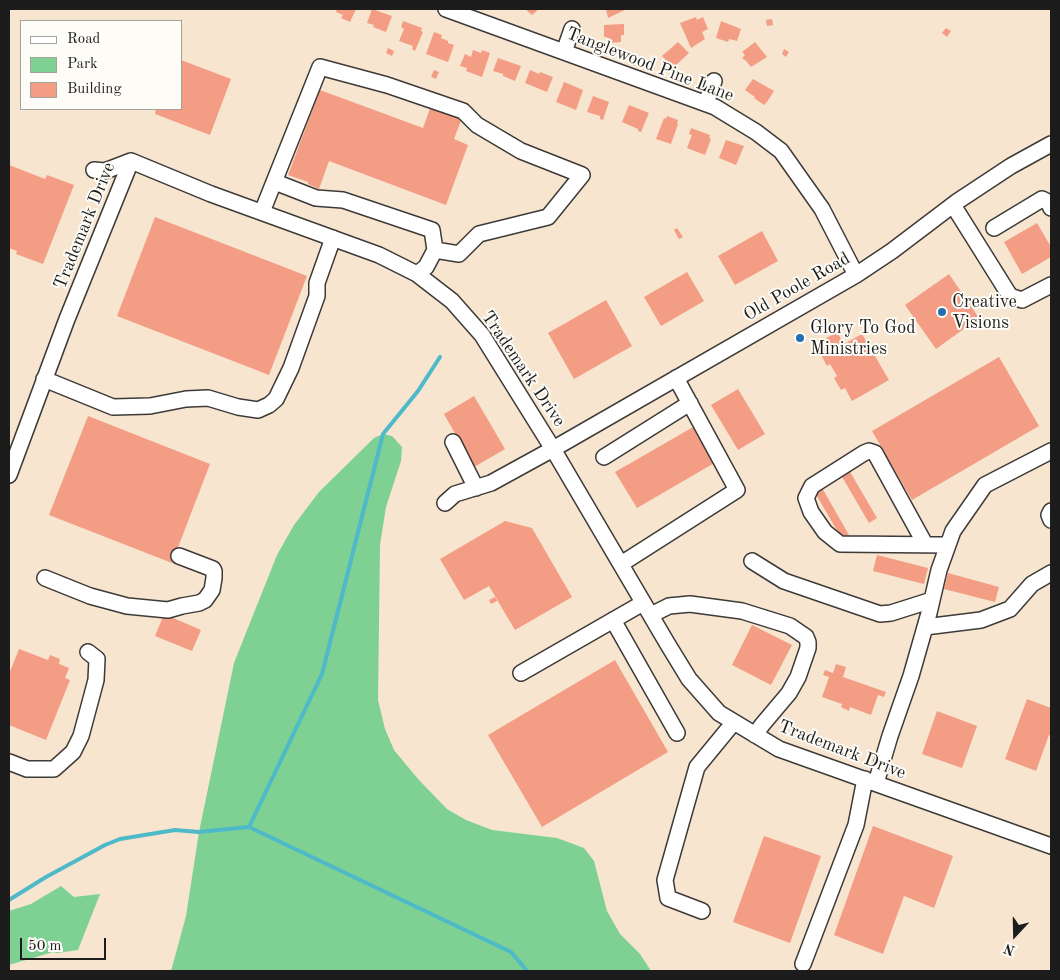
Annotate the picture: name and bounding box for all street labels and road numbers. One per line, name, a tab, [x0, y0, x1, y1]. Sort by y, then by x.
street label: Tanglewood Pine Lane	[563, 23, 737, 107]
street label: Trademark Drive	[50, 159, 120, 293]
street label: Old Poole Road	[740, 248, 854, 326]
street label: Trademark Drive	[476, 307, 570, 431]
street label: Trademark Drive	[775, 716, 909, 784]

